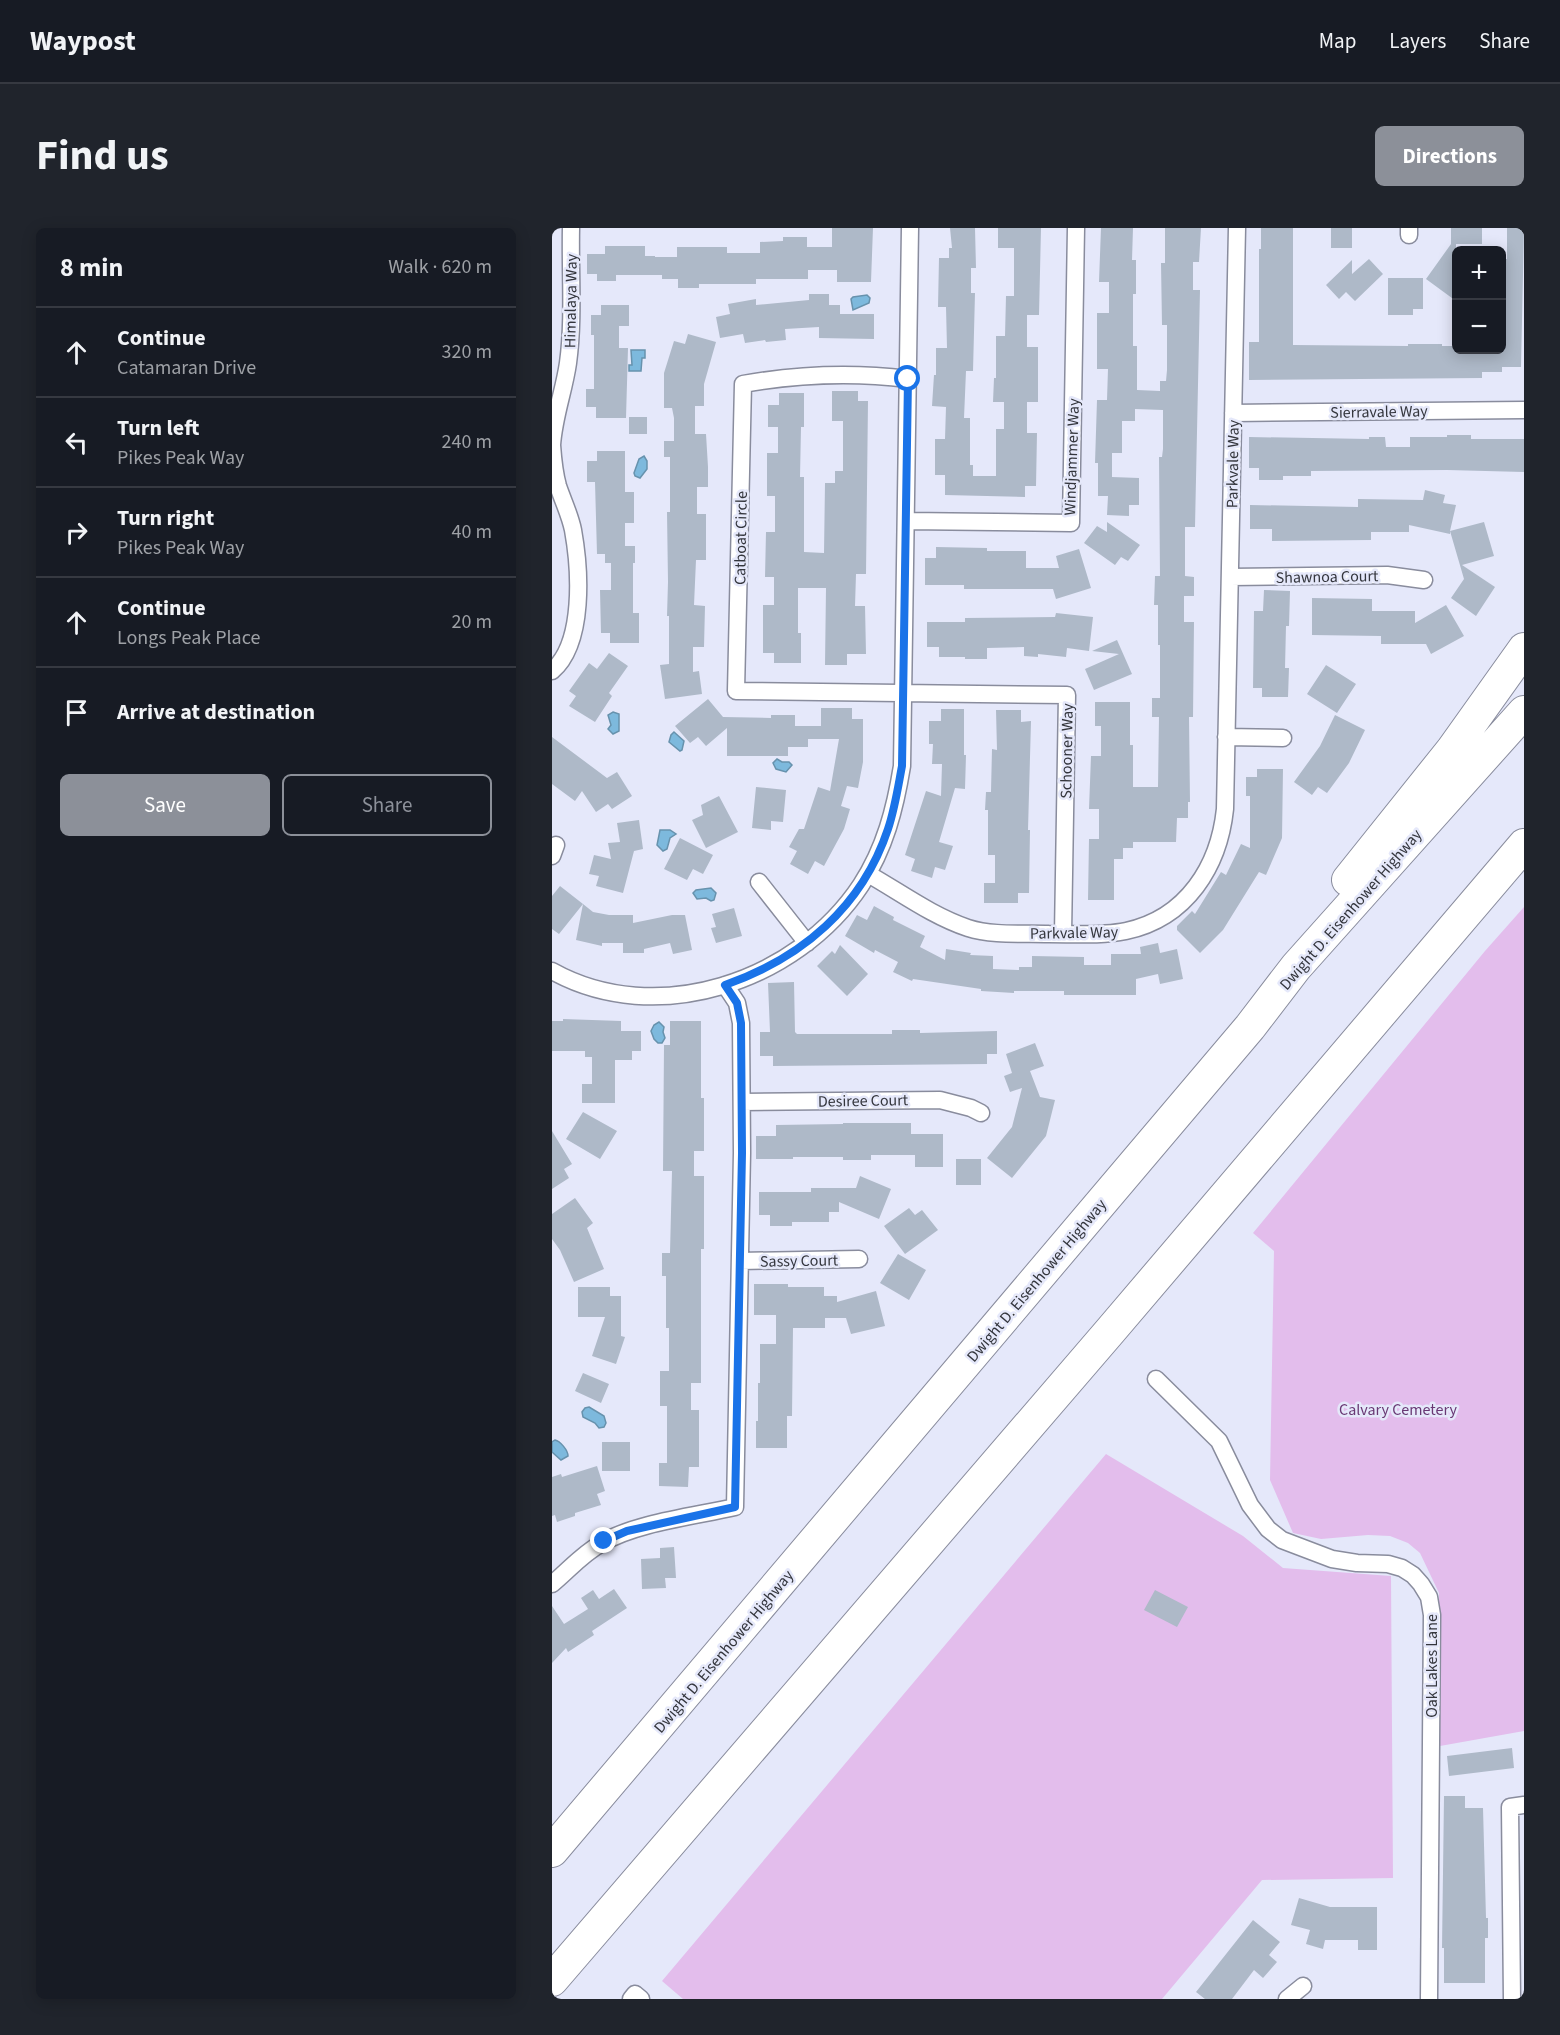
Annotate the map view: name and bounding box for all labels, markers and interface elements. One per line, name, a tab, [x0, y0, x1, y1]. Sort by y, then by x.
text: Waypost	[30, 21, 136, 61]
text: Map	[1319, 26, 1356, 56]
text: Layers	[1389, 26, 1446, 56]
text: Share	[1479, 26, 1530, 56]
text: Find us	[36, 126, 169, 186]
button: Directions	[1375, 126, 1524, 186]
map controls	[1452, 246, 1506, 354]
button: +	[1452, 246, 1506, 300]
text: 8 min	[60, 249, 123, 286]
text: Walk · 620 m	[388, 253, 492, 281]
street label: Himalaya Way	[559, 253, 583, 348]
button: −	[1452, 300, 1506, 354]
text: Continue	[117, 322, 206, 354]
icon: ahead	[60, 336, 93, 369]
text: 320 m	[442, 338, 492, 366]
text: Catamaran Drive	[117, 354, 256, 382]
route start	[894, 365, 920, 391]
street label: Windjammer Way	[1059, 398, 1085, 516]
street label: Sierravale Way	[1330, 400, 1428, 424]
text: Turn left	[117, 412, 199, 444]
street label: Parkvale Way	[1221, 419, 1245, 508]
icon: left	[60, 426, 93, 459]
text: 240 m	[442, 428, 492, 456]
text: Pikes Peak Way	[117, 444, 244, 472]
street label: Catboat Circle	[729, 491, 753, 585]
text: Turn right	[117, 502, 214, 534]
icon: right	[60, 516, 93, 549]
text: 40 m	[452, 518, 492, 546]
text: Pikes Peak Way	[117, 534, 244, 562]
street label: Shawnoa Court	[1275, 565, 1379, 589]
text: Continue	[117, 592, 206, 624]
icon: ahead	[60, 606, 93, 639]
text: 20 m	[452, 608, 492, 636]
text: Longs Peak Place	[117, 624, 260, 652]
icon: arrive	[60, 696, 93, 729]
text: Arrive at destination	[117, 696, 315, 728]
street label: Schooner Way	[1055, 703, 1079, 799]
button: Save	[60, 774, 270, 836]
button: Share	[282, 774, 492, 836]
street label: Dwight D. Eisenhower Highway	[1275, 824, 1427, 995]
street label: Parkvale Way	[1030, 921, 1119, 945]
street label: Desiree Court	[818, 1089, 909, 1113]
street label: Dwight D. Eisenhower Highway	[962, 1194, 1112, 1367]
street label: Sassy Court	[760, 1249, 839, 1273]
park label: Calvary Cemetery	[1339, 1399, 1457, 1421]
route end	[590, 1527, 616, 1553]
street label: Dwight D. Eisenhower Highway	[649, 1565, 799, 1738]
street label: Oak Lakes Lane	[1421, 1614, 1443, 1718]

